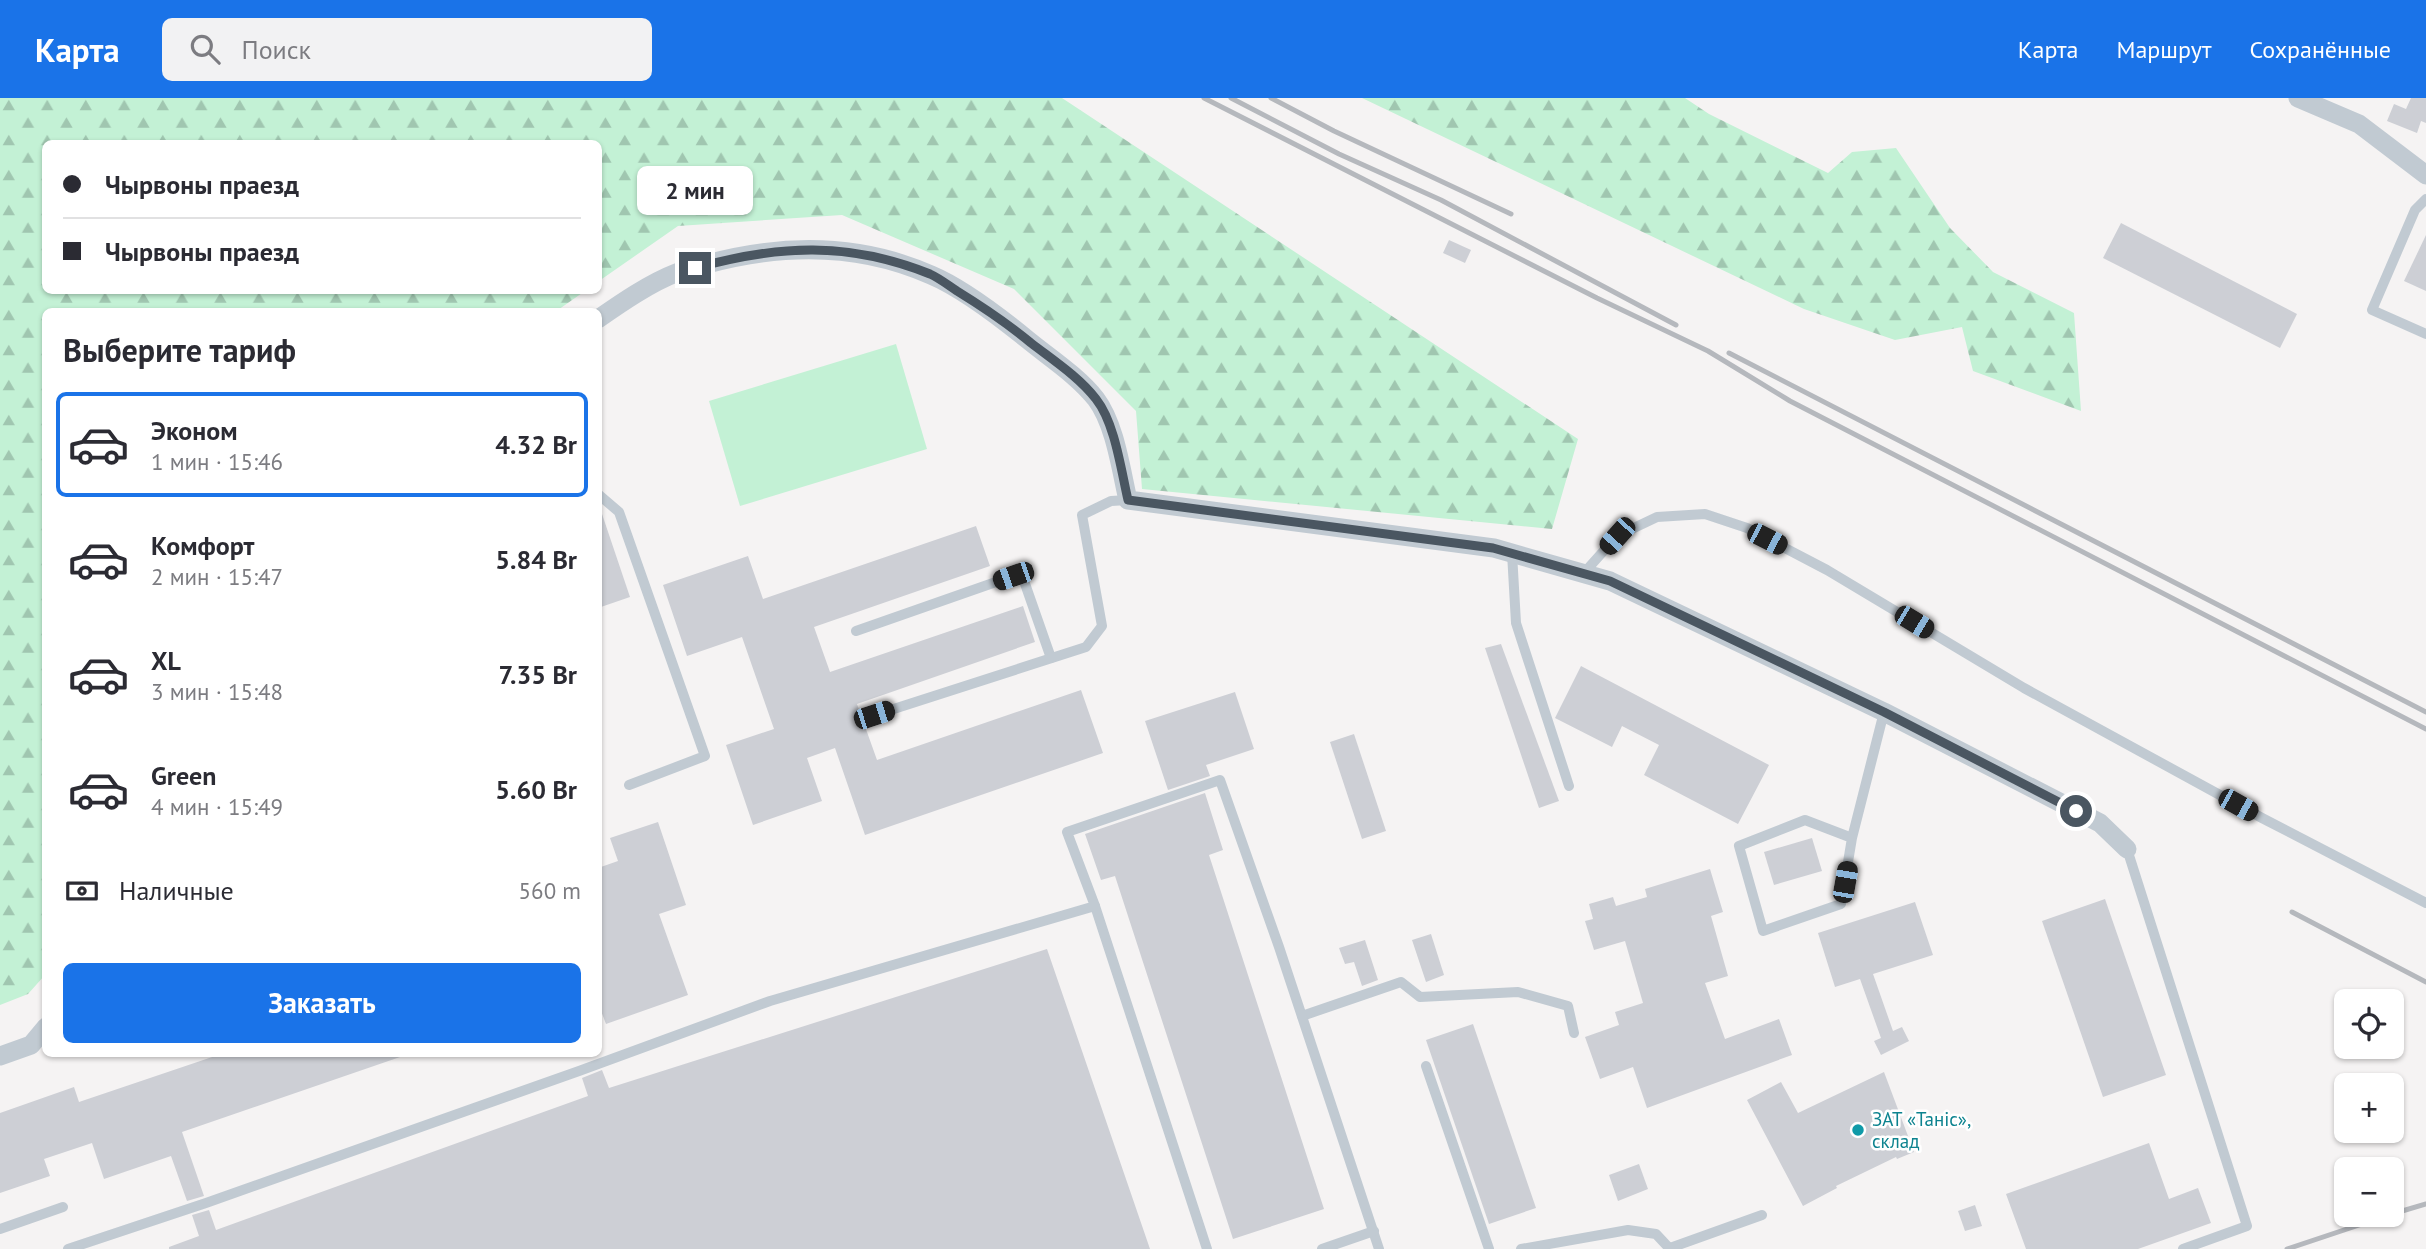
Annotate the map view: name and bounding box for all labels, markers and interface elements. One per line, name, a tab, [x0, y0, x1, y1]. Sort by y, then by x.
search box	[162, 18, 652, 81]
text: Карта	[35, 28, 120, 71]
icon: search	[186, 30, 224, 68]
text: Поиск	[242, 33, 311, 66]
text: Карта	[2018, 34, 2078, 65]
text: Маршрут	[2116, 34, 2211, 65]
text: Сохранённые	[2249, 34, 2391, 65]
callout: 2 мин	[637, 166, 753, 216]
text: Чырвоны праезд	[105, 168, 299, 201]
text: 2 мин	[665, 176, 725, 205]
text: Чырвоны праезд	[105, 235, 299, 268]
route end	[679, 252, 711, 284]
text: Выберите тариф	[63, 329, 296, 371]
icon: car	[67, 413, 130, 476]
text: Эконом	[151, 414, 238, 447]
text: 4.32 Br	[495, 428, 577, 461]
text: 1 мин · 15:46	[151, 447, 283, 476]
car	[1596, 513, 1639, 559]
car	[1744, 520, 1791, 558]
icon: car	[67, 528, 130, 591]
text: Комфорт	[151, 529, 254, 562]
text: 5.84 Br	[495, 543, 577, 576]
car	[990, 559, 1037, 593]
text: 2 мин · 15:47	[151, 562, 283, 591]
car	[1891, 602, 1938, 642]
icon: car	[67, 643, 130, 706]
text: XL	[151, 644, 181, 677]
text: 7.35 Br	[498, 658, 577, 691]
text: 3 мин · 15:48	[151, 677, 283, 706]
car	[851, 699, 898, 731]
icon: car	[67, 758, 130, 821]
text: Green	[151, 759, 216, 792]
text: 5.60 Br	[495, 773, 577, 806]
car	[2215, 786, 2262, 824]
text: 4 мин · 15:49	[151, 792, 283, 821]
route start	[2060, 795, 2092, 827]
car	[1832, 859, 1859, 905]
icon: cash	[63, 872, 101, 910]
text: Наличные	[119, 874, 234, 907]
text: 560 m	[519, 876, 581, 905]
button: Заказать	[63, 963, 581, 1043]
map controls	[2334, 989, 2404, 1227]
button: locate	[2334, 989, 2404, 1059]
button: +	[2334, 1073, 2404, 1143]
place label: ЗАТ «Таніс», склад	[1872, 1107, 1971, 1153]
marker: ЗАТ «Таніс», склад	[1850, 1122, 1866, 1138]
button: −	[2334, 1157, 2404, 1227]

